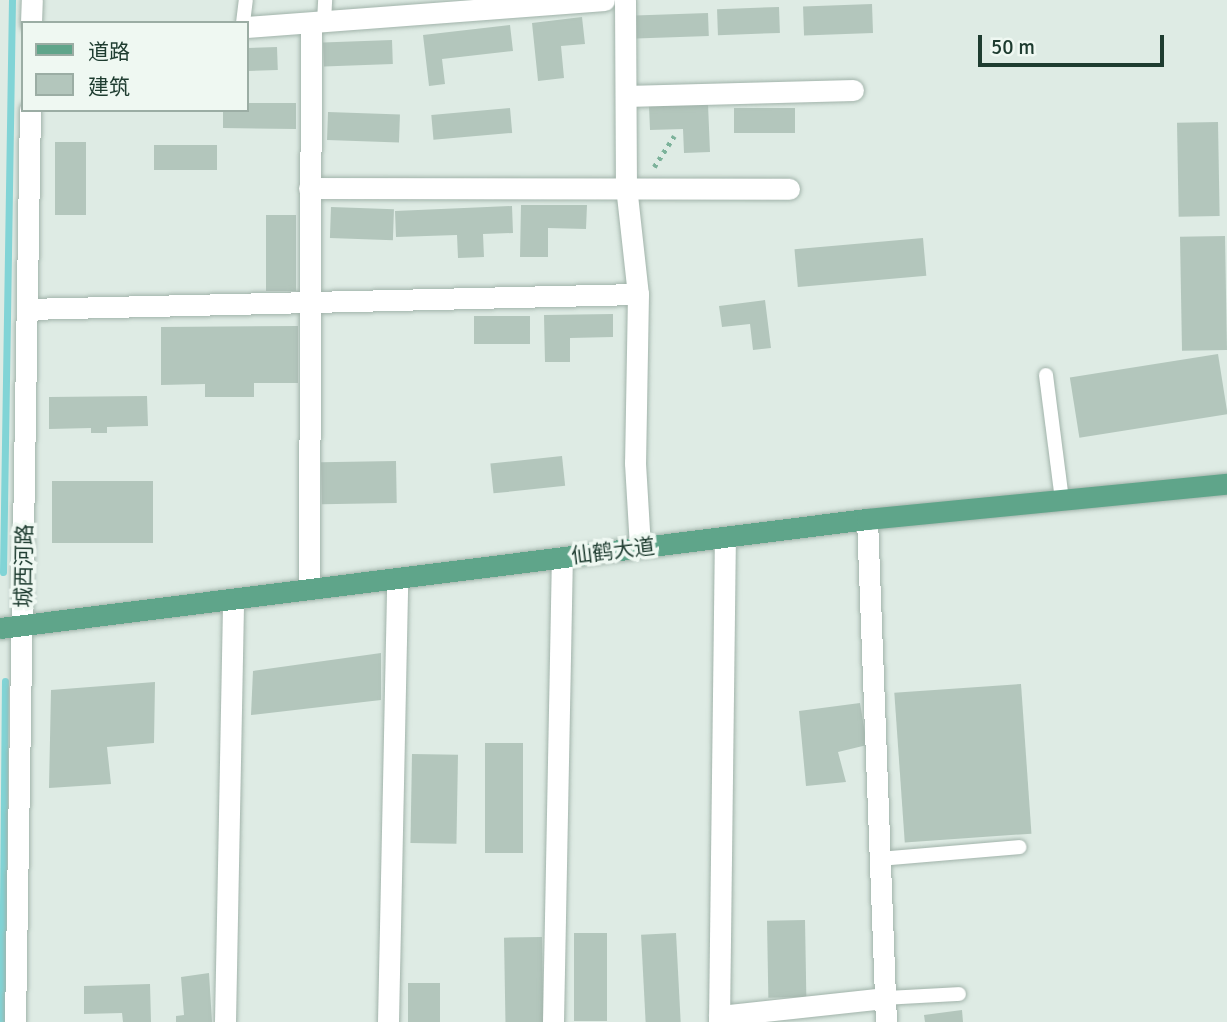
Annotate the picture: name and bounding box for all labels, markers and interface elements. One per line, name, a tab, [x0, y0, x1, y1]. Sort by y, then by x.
legend	[21, 21, 248, 112]
scale bar	[982, 21, 1168, 65]
text: 50 m	[991, 34, 1035, 60]
text: 道路	[88, 39, 130, 65]
text: 建筑	[88, 74, 130, 100]
street label: 城西河路	[11, 524, 37, 608]
street label: 仙鹤大道	[570, 533, 656, 569]

